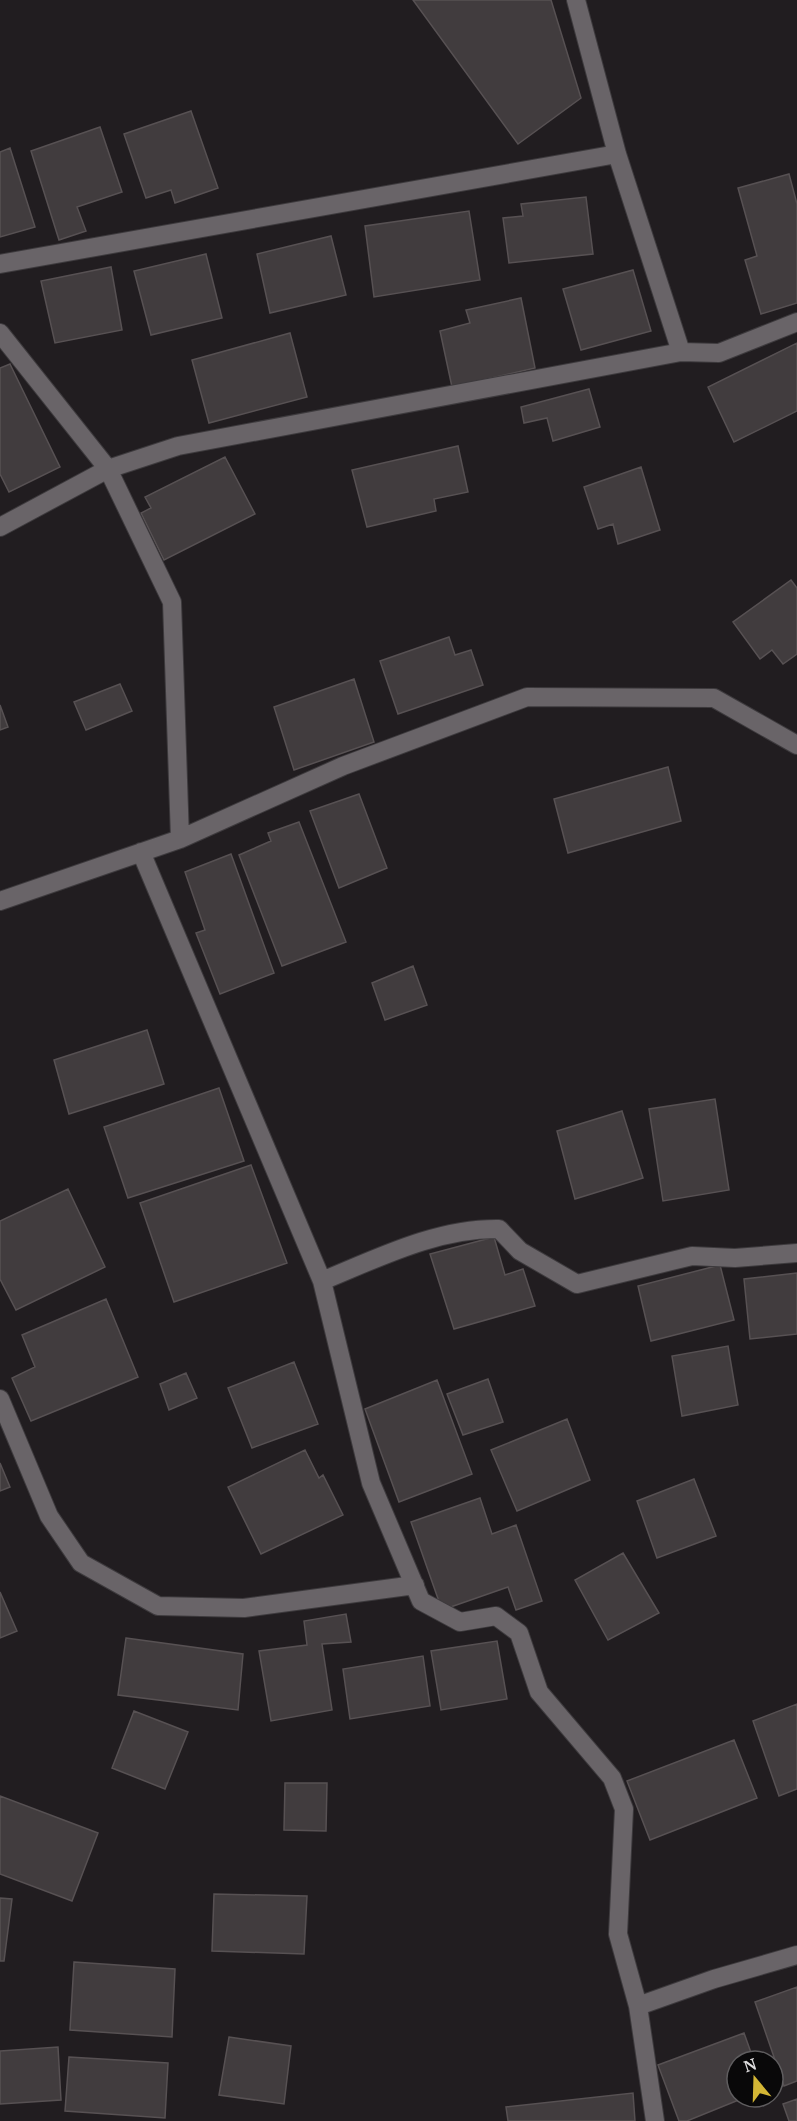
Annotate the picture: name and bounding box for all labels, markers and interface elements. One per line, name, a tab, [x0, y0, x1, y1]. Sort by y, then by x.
north arrow	[725, 2049, 785, 2109]
text: N	[741, 2052, 759, 2077]

